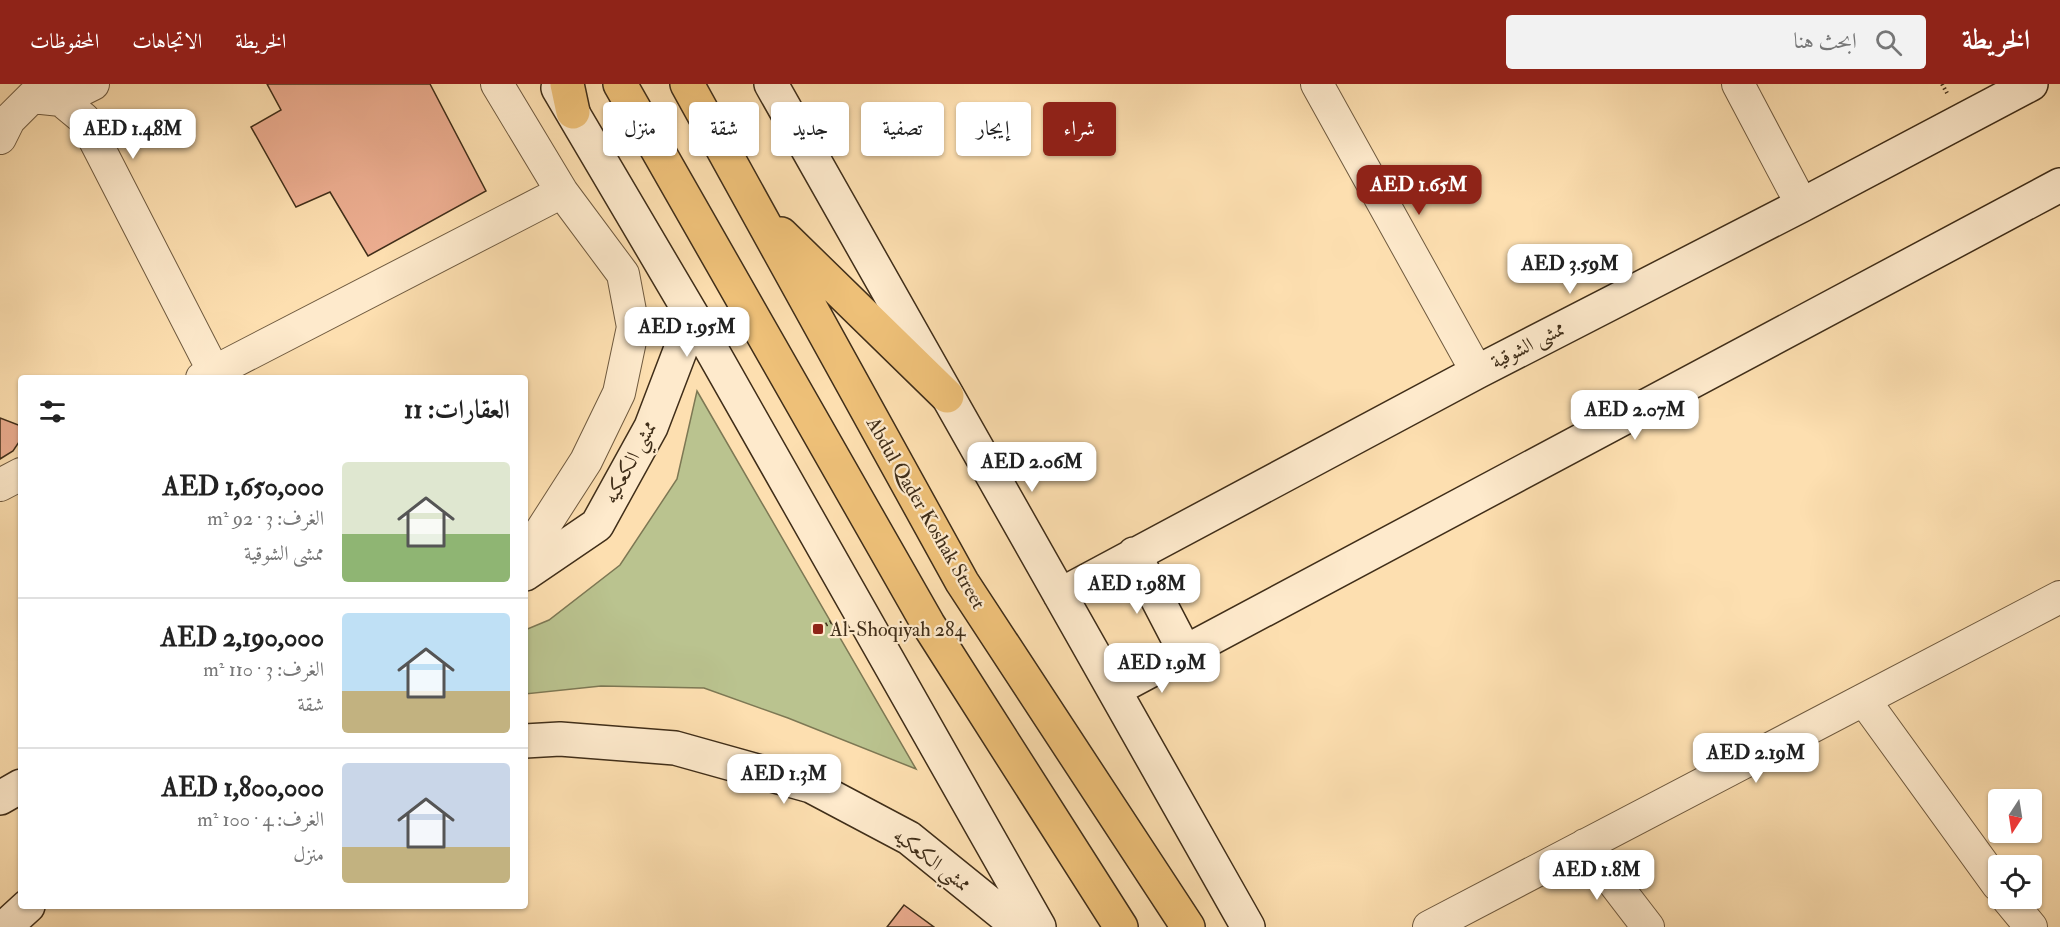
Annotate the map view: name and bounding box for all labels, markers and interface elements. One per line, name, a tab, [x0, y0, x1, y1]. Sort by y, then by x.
search box	[1506, 15, 1926, 69]
text: الخريطة	[1962, 23, 2030, 58]
icon: search	[1872, 26, 1905, 59]
text: ابحث هنا	[1794, 27, 1857, 55]
text: المحفوظات	[30, 28, 99, 55]
text: الاتجاهات	[132, 28, 202, 55]
text: الخريطة	[235, 28, 286, 55]
chip: منزل	[603, 102, 677, 156]
chip: شقة	[689, 102, 759, 156]
chip: جديد	[771, 102, 849, 156]
chip: تصفية	[861, 102, 944, 156]
chip: إيجار	[956, 102, 1031, 156]
chip: شراء	[1043, 102, 1116, 156]
pin: AED 1.48M	[64, 109, 202, 160]
text: AED 1.48M	[84, 116, 182, 141]
pin: AED 1.65M	[1350, 165, 1488, 216]
text: AED 1.65M	[1371, 172, 1467, 197]
pin: AED 3.59M	[1501, 244, 1639, 295]
text: AED 3.59M	[1521, 251, 1619, 276]
pin: AED 1.95M	[618, 307, 756, 358]
text: AED 1.95M	[638, 314, 736, 339]
street label: ممشى الشوقية	[1487, 316, 1570, 376]
pin: AED 2.07M	[1566, 390, 1704, 441]
text: العقارات: 11	[404, 394, 510, 426]
icon: filters	[36, 395, 69, 428]
text: AED 2.07M	[1585, 397, 1685, 422]
street label: Abdul Qader Koshak Street	[860, 412, 992, 614]
street label: ممشي الكعكيه	[598, 416, 668, 511]
pin: AED 2.06M	[963, 442, 1101, 493]
text: AED 2.06M	[981, 449, 1083, 474]
text: AED 1,650,000	[163, 471, 324, 503]
icon: home	[390, 486, 462, 558]
text: الغرف: 3 · 92 m²	[207, 506, 324, 531]
text: ممشى الشوقية	[244, 541, 324, 566]
pin: AED 1.98M	[1068, 564, 1206, 615]
text: AED 1.98M	[1088, 571, 1186, 596]
place label: Al-Shoqiyah 284	[829, 617, 966, 642]
text: AED 2,190,000	[161, 622, 324, 654]
marker: Al-Shoqiyah 284	[811, 622, 825, 636]
icon: home	[390, 637, 462, 709]
pin: AED 1.9M	[1100, 643, 1224, 694]
text: AED 1.9M	[1118, 650, 1206, 675]
text: الغرف: 3 · 110 m²	[203, 657, 324, 682]
text: شقة	[298, 692, 324, 717]
pin: AED 2.19M	[1687, 733, 1825, 784]
text: AED 2.19M	[1707, 740, 1805, 765]
pin: AED 1.3M	[722, 754, 846, 805]
text: AED 1.3M	[741, 761, 827, 786]
text: AED 1,800,000	[162, 772, 324, 804]
icon: home	[390, 787, 462, 859]
north arrow	[1988, 789, 2042, 843]
map controls	[1988, 789, 2042, 909]
text: الغرف: 4 · 100 m²	[197, 807, 324, 832]
street label: ممشي الكعكيه	[885, 823, 976, 902]
text: منزل	[293, 842, 324, 867]
pin: AED 1.8M	[1535, 850, 1659, 901]
button: locate	[1988, 855, 2042, 909]
text: AED 1.8M	[1553, 857, 1641, 882]

